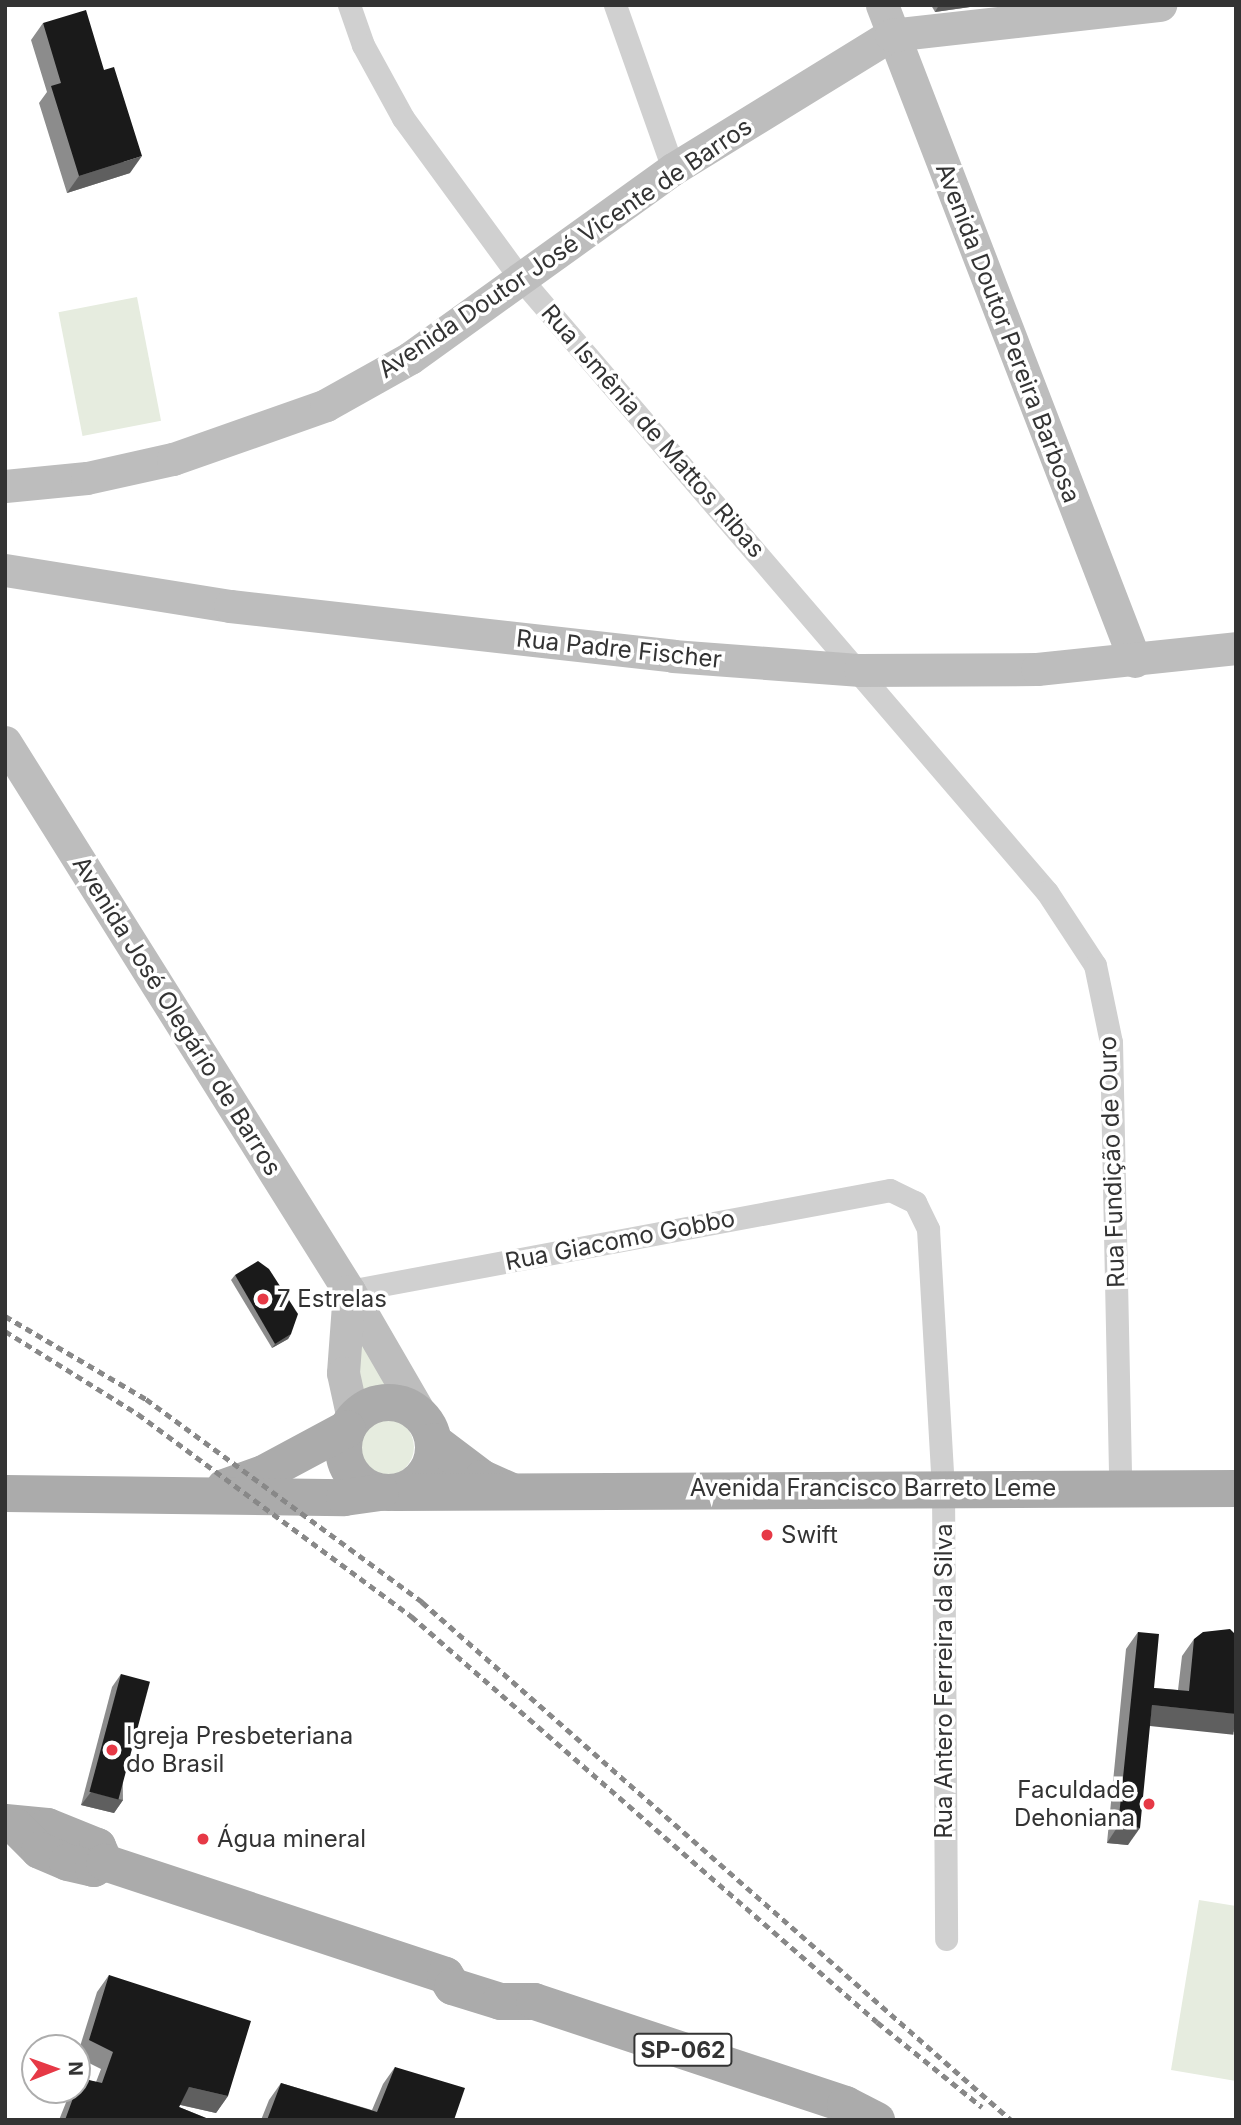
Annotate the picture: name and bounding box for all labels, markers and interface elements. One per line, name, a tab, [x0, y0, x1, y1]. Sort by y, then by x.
street label: Avenida Doutor José Vicente de Barros	[373, 112, 757, 384]
street label: Avenida Doutor Pereira Barbosa	[930, 159, 1086, 507]
street label: Rua Ismênia de Mattos Ribas	[535, 299, 771, 563]
street label: Rua Padre Fischer	[515, 624, 723, 674]
street label: Avenida José Olegário de Barros	[67, 851, 287, 1181]
street label: Rua Fundição de Ouro	[1093, 1036, 1131, 1288]
street label: Rua Giacomo Gobbo	[503, 1204, 737, 1276]
place label: 7 Estrelas	[277, 1285, 387, 1313]
marker: 7 Estrelas	[255, 1291, 271, 1307]
street label: Avenida Francisco Barreto Leme	[690, 1474, 1056, 1502]
place label: Swift	[781, 1521, 838, 1549]
street label: Rua Antero Ferreira da Silva	[930, 1523, 958, 1839]
marker: Swift	[759, 1527, 775, 1543]
place label: Igreja Presbeteriana do Brasil	[126, 1722, 353, 1778]
marker: Igreja Presbeteriana do Brasil	[104, 1742, 120, 1758]
place label: Faculdade Dehoniana	[1014, 1776, 1135, 1832]
marker: Faculdade Dehoniana	[1141, 1796, 1157, 1812]
place label: Água mineral	[217, 1825, 366, 1853]
marker: Água mineral	[195, 1831, 211, 1847]
road number: SP-062	[632, 2030, 734, 2070]
north arrow	[21, 2034, 91, 2104]
text: N	[64, 2061, 87, 2076]

